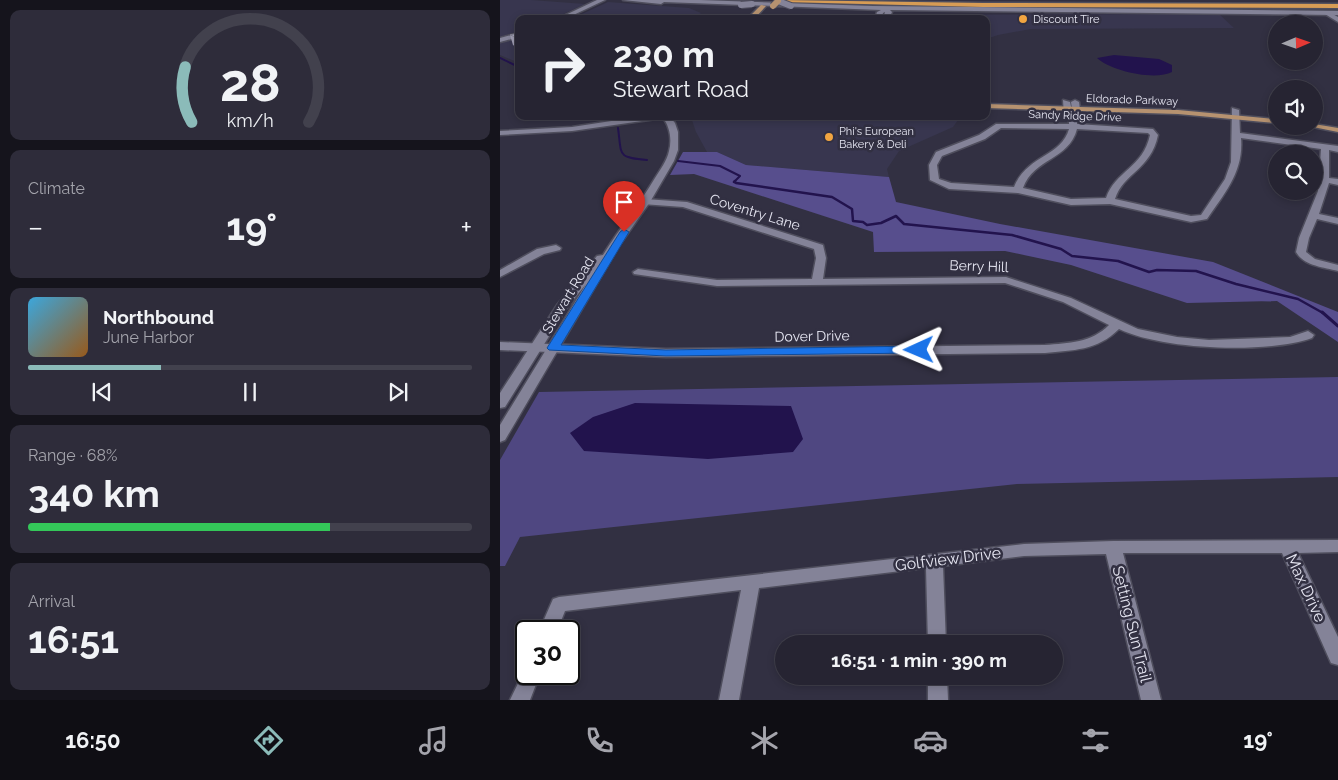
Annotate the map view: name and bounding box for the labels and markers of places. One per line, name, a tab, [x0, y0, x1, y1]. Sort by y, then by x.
marker: Discount Tire	[1017, 13, 1029, 25]
place label: Discount Tire	[1033, 13, 1100, 26]
place label: Phi's European Bakery & Deli	[839, 125, 914, 151]
marker: Phi's European Bakery & Deli	[823, 131, 835, 143]
pin	[603, 181, 645, 232]

